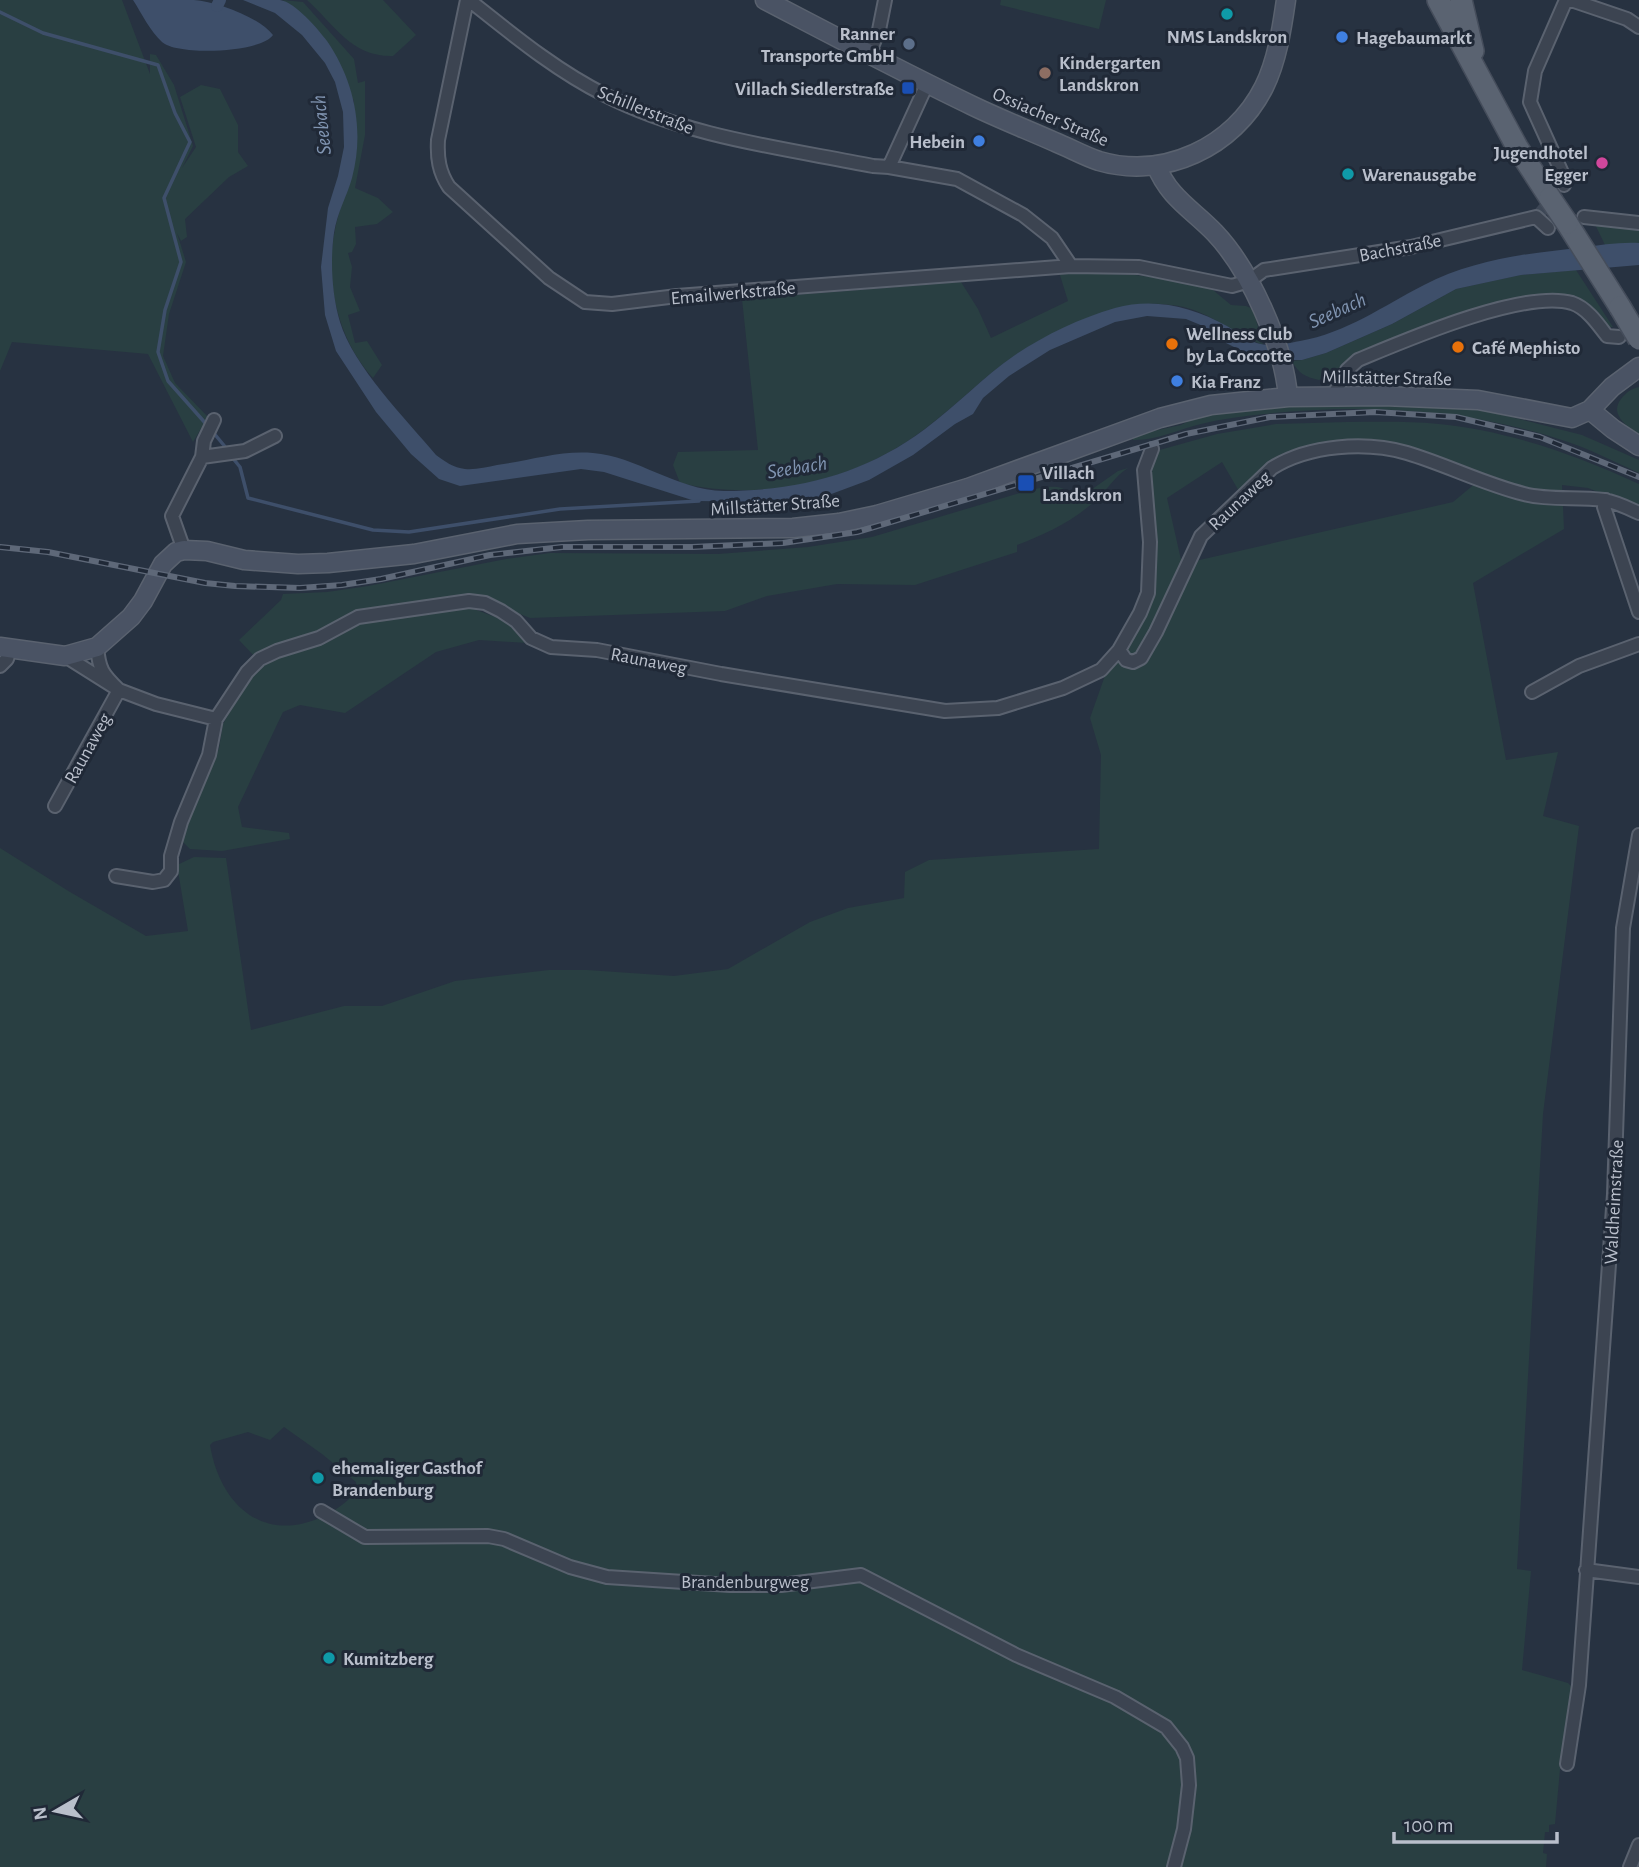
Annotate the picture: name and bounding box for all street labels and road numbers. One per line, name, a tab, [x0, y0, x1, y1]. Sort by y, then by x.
street label: Schillerstraße	[595, 83, 696, 138]
street label: Ossiacher Straße	[990, 84, 1111, 150]
street label: Bachstraße	[1358, 231, 1443, 266]
street label: Emailwerkstraße	[670, 279, 796, 308]
street label: Millstätter Straße	[1322, 368, 1452, 389]
street label: Raunaweg	[1205, 467, 1275, 534]
street label: Millstätter Straße	[710, 491, 840, 519]
street label: Raunaweg	[609, 645, 689, 678]
street label: Raunaweg	[61, 710, 116, 787]
street label: Waldheimstraße	[1602, 1139, 1627, 1265]
street label: Brandenburgweg	[681, 1573, 810, 1592]

